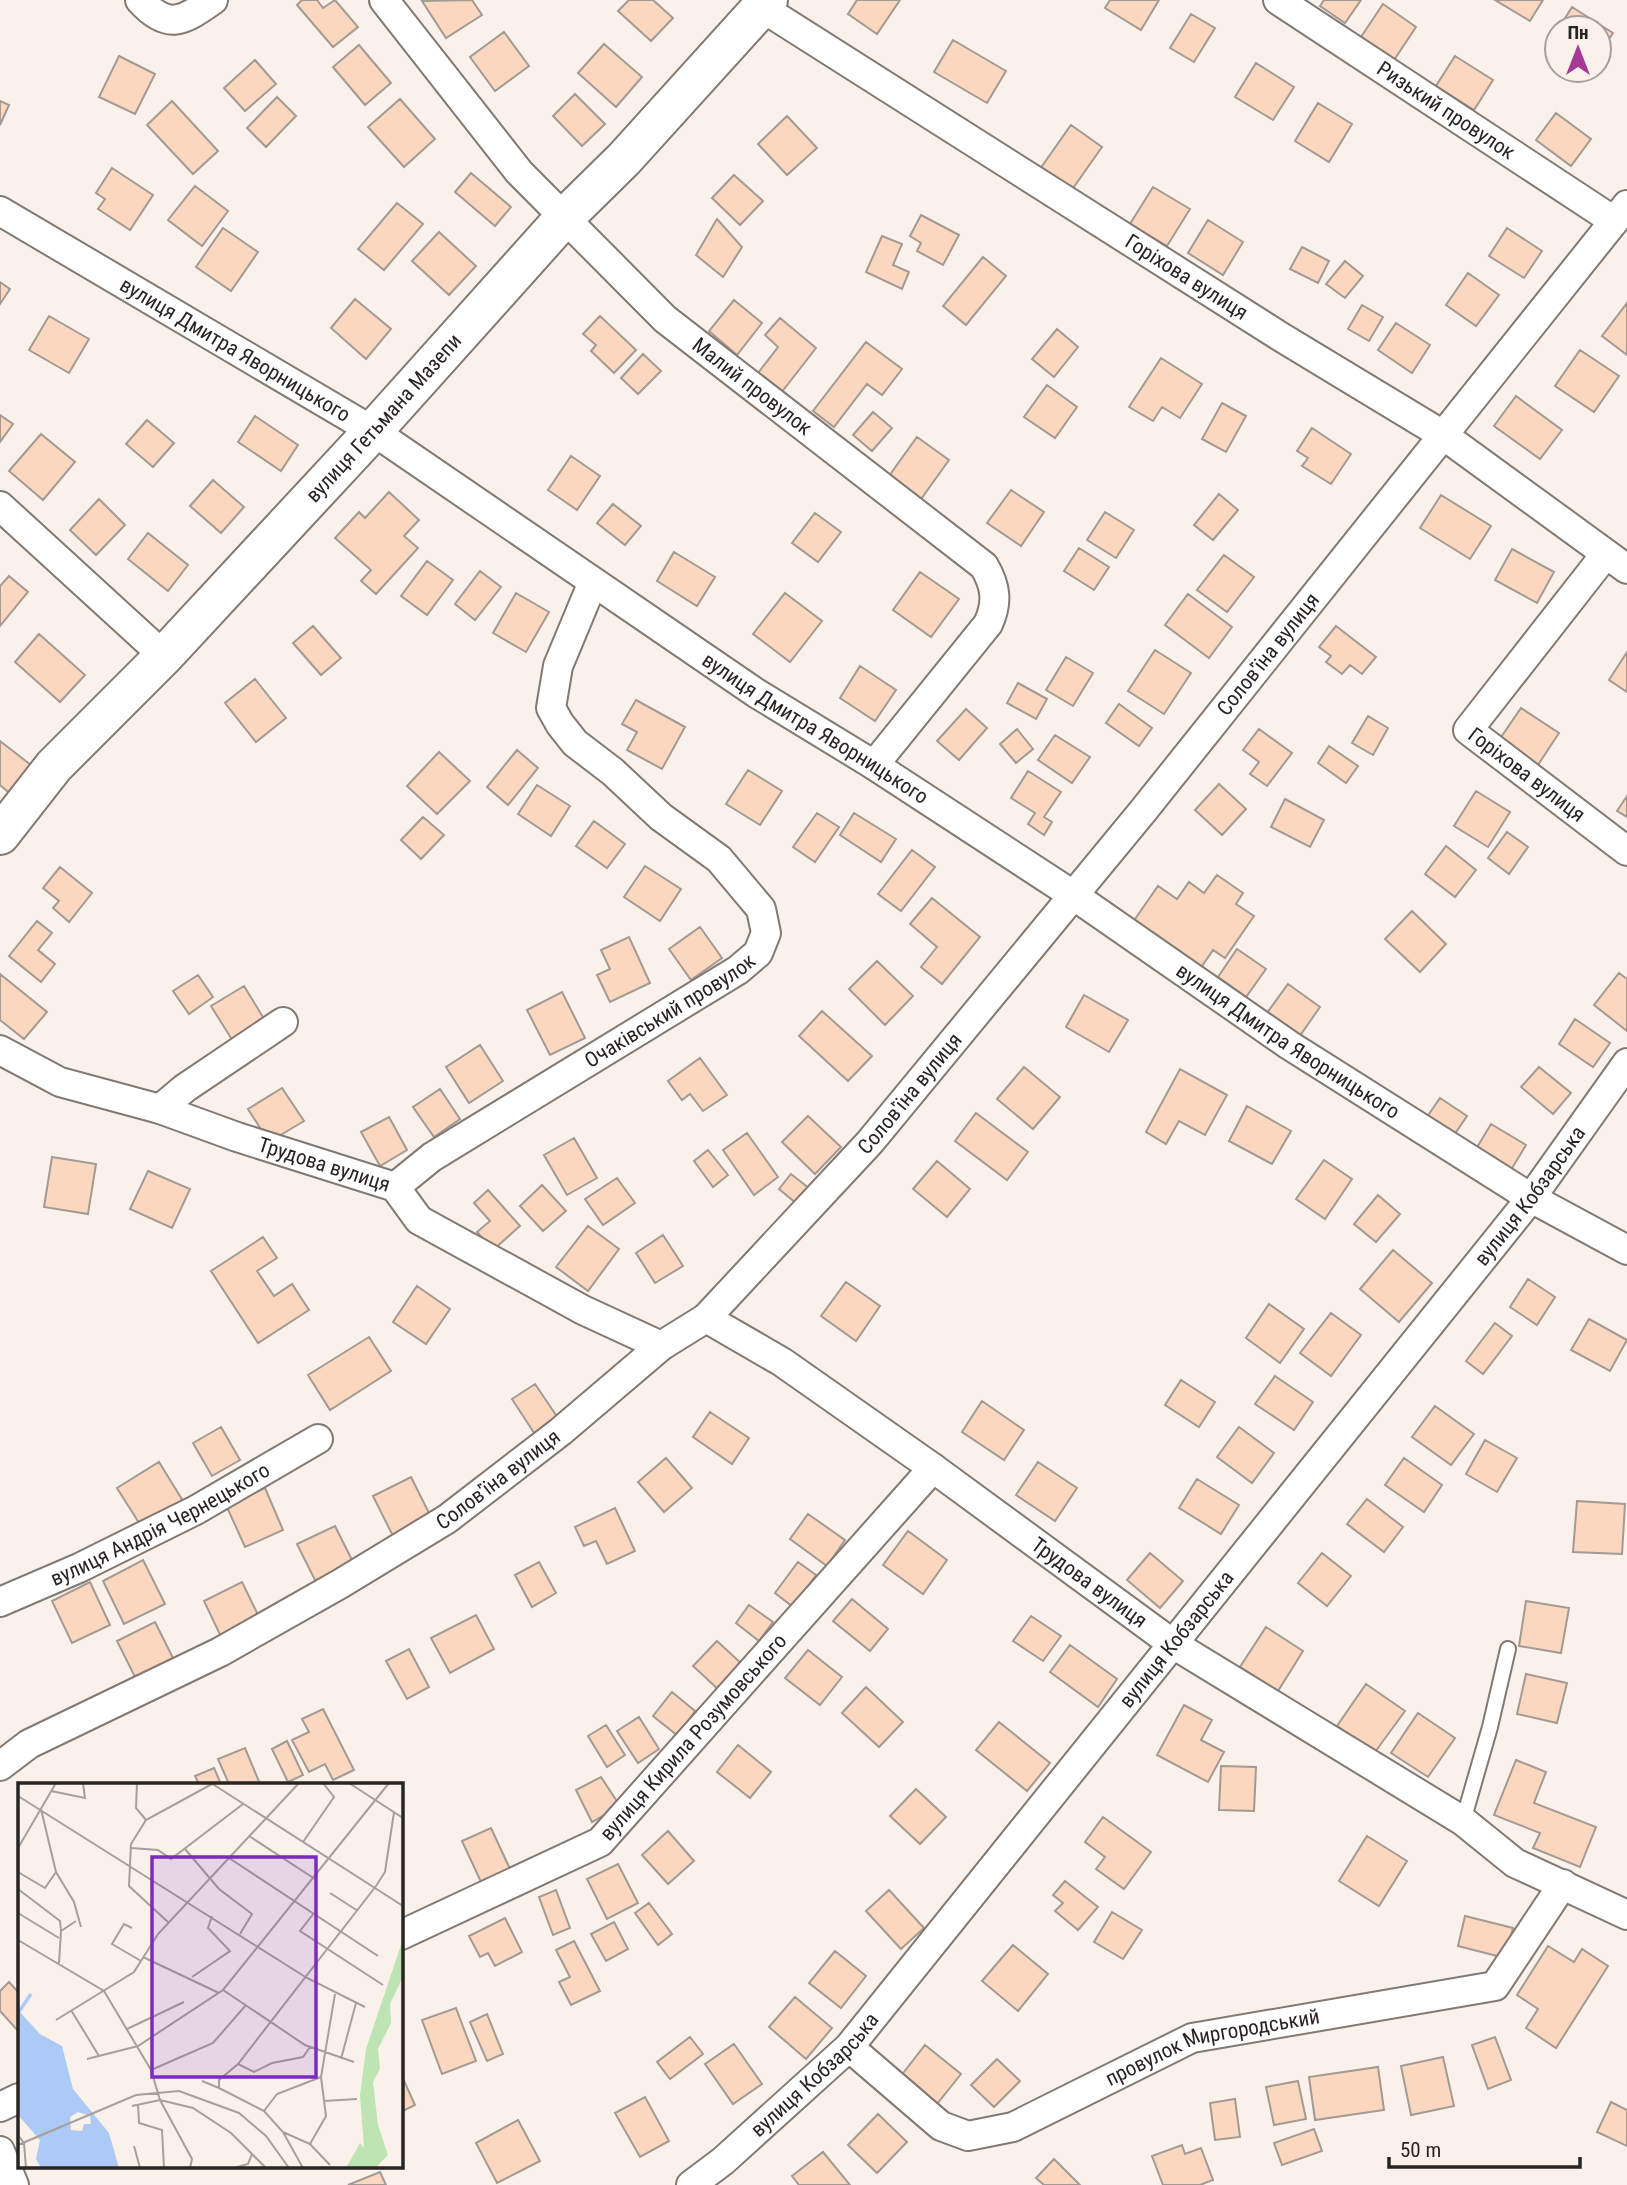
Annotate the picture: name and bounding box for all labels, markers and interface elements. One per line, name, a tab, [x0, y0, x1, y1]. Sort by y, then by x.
north arrow	[1543, 14, 1613, 84]
text: Пн	[1567, 21, 1589, 44]
street label: Ризький провулок	[1373, 56, 1519, 164]
street label: Горіхова вулиця	[1121, 229, 1252, 325]
street label: вулиця Дмитра Яворницького	[116, 273, 355, 427]
street label: вулиця Гетьмана Мазепи	[301, 329, 466, 507]
street label: Малий провулок	[688, 333, 817, 440]
street label: Солов'їна вулиця	[1212, 588, 1324, 720]
street label: вулиця Дмитра Яворницького	[698, 648, 933, 809]
street label: Горіхова вулиця	[1463, 723, 1590, 827]
street label: Очаківський провулок	[580, 949, 760, 1073]
street label: вулиця Дмитра Яворницького	[1172, 958, 1404, 1124]
street label: Солов'їна вулиця	[853, 1028, 967, 1159]
street label: вулиця Кобзарська	[1470, 1122, 1590, 1270]
street label: Трудова вулиця	[255, 1132, 393, 1197]
street label: Солов'їна вулиця	[432, 1424, 565, 1535]
street label: вулиця Андрія Чернецького	[47, 1458, 274, 1591]
street label: Трудова вулиця	[1027, 1532, 1152, 1633]
street label: вулиця Кобзарська	[1115, 1566, 1239, 1712]
street label: вулиця Кирила Розумовського	[595, 1629, 792, 1845]
inset map	[18, 1783, 402, 2168]
street label: провулок Миргородський	[1102, 2004, 1322, 2091]
street label: вулиця Кобзарська	[746, 2008, 884, 2142]
scale bar	[1389, 2126, 1580, 2170]
text: 50 m	[1400, 2138, 1441, 2162]

